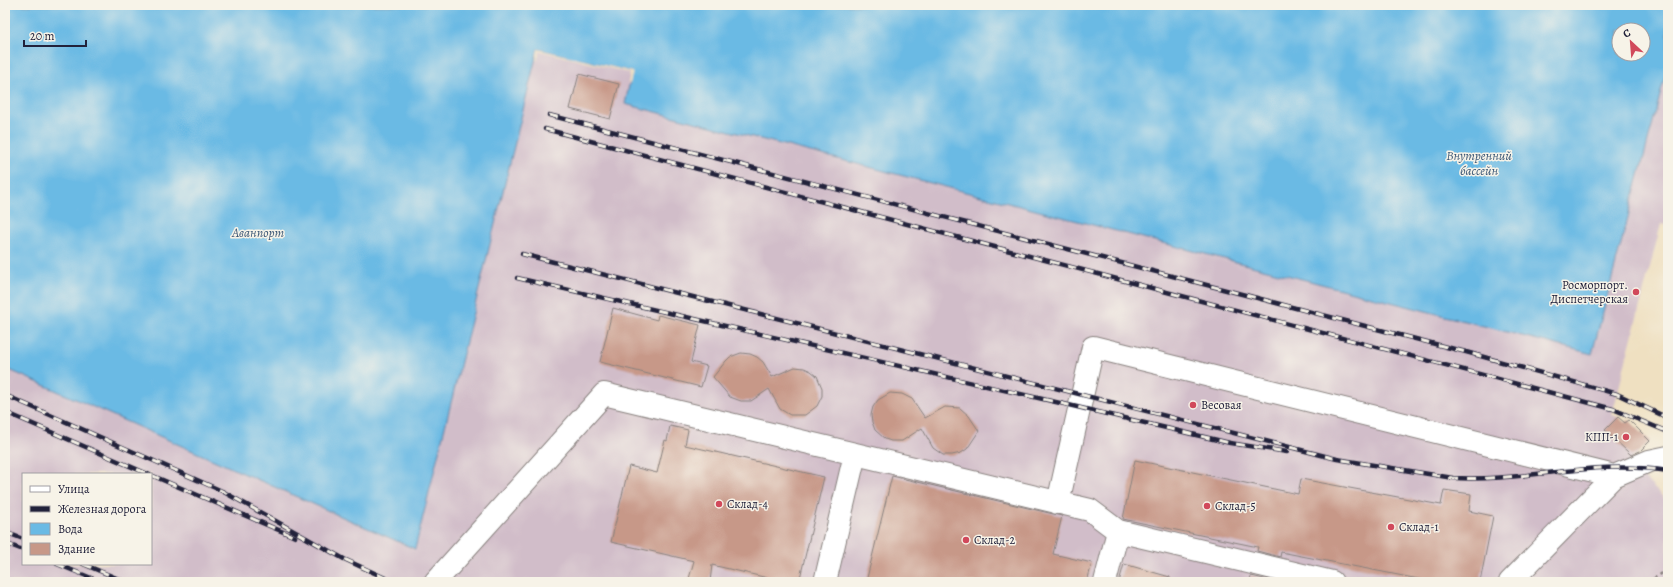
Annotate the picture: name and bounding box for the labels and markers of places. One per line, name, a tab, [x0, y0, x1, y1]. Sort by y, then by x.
place label: Росморпорт. Диспетчерская	[1550, 277, 1628, 307]
marker: Росморпорт. Диспетчерская	[1631, 287, 1641, 297]
place label: Весовая	[1201, 397, 1242, 413]
marker: Весовая	[1188, 400, 1198, 410]
place label: КПП-1	[1585, 429, 1618, 445]
marker: КПП-1	[1621, 432, 1631, 442]
place label: Склад-4	[727, 496, 768, 512]
place label: Склад-5	[1215, 498, 1256, 514]
marker: Склад-4	[714, 499, 724, 509]
marker: Склад-5	[1202, 501, 1212, 511]
place label: Склад-1	[1399, 519, 1439, 535]
marker: Склад-1	[1386, 522, 1396, 532]
place label: Склад-2	[974, 532, 1015, 548]
marker: Склад-2	[961, 535, 971, 545]

